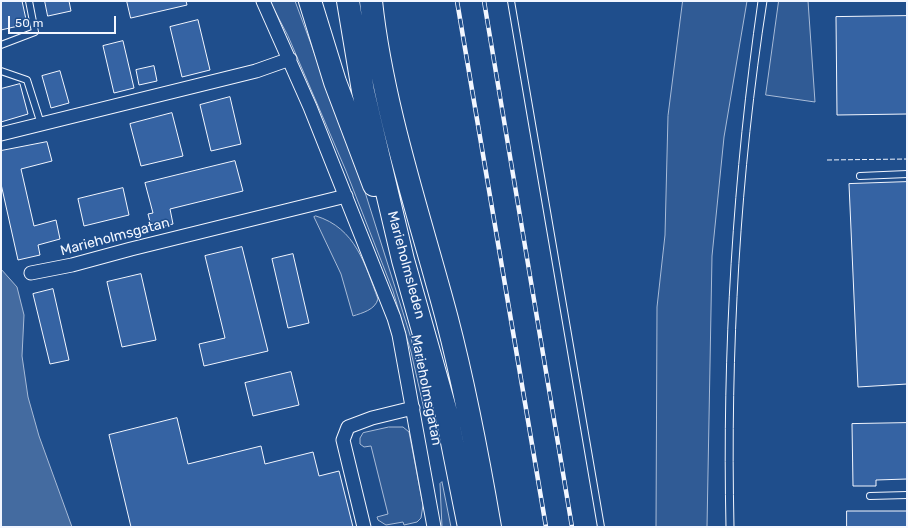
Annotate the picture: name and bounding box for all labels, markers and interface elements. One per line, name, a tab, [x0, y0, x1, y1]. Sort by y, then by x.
scale bar	[10, 8, 118, 34]
text: 50 m	[15, 16, 43, 30]
street label: Marieholmsleden	[384, 209, 428, 321]
street label: Marieholmsgatan	[58, 214, 172, 260]
street label: Marieholmsgatan	[407, 333, 445, 447]

